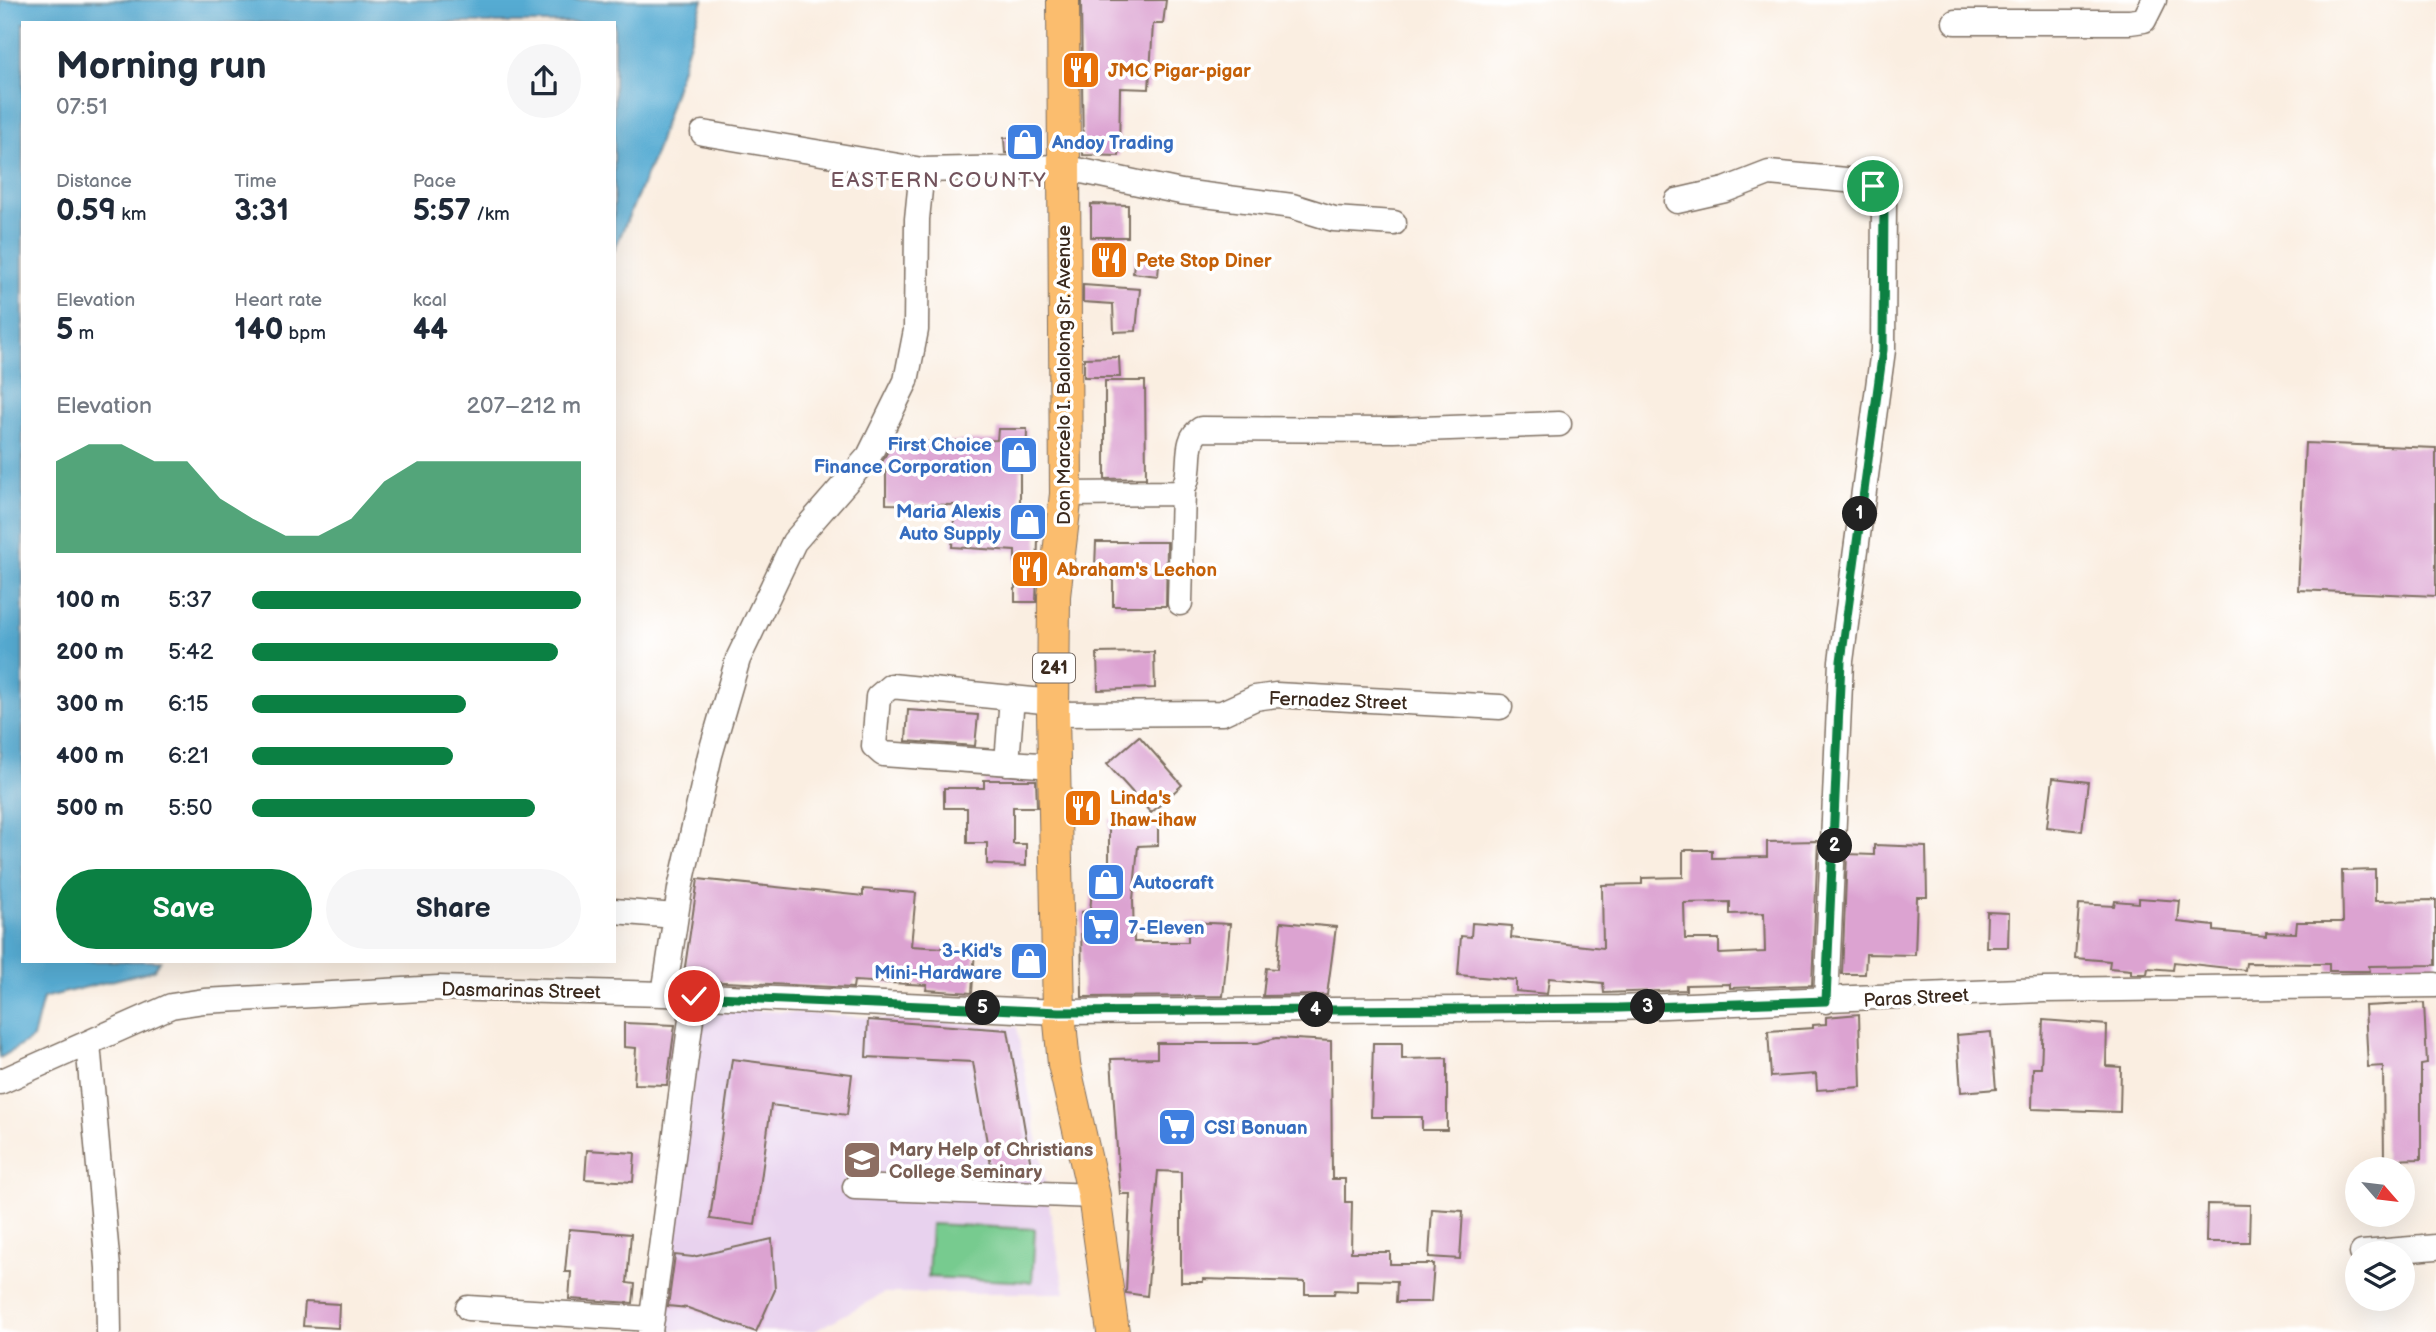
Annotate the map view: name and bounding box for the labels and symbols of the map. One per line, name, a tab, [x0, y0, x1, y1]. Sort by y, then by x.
restaurant icon: JMC Pigar-pigar	[1060, 49, 1102, 91]
place label: JMC Pigar-pigar	[1108, 60, 1251, 83]
shop icon: Andoy Trading	[1004, 121, 1046, 163]
place label: Andoy Trading	[1051, 132, 1174, 155]
pin	[1843, 156, 1903, 216]
district label: EASTERN COUNTY	[831, 168, 1047, 193]
street label: Don Marcelo I. Balolong Sr. Avenue	[1053, 225, 1076, 525]
restaurant icon: Pete Stop Diner	[1088, 239, 1130, 281]
place label: Pete Stop Diner	[1136, 250, 1272, 273]
place label: First Choice Finance Corporation	[814, 434, 992, 479]
shop icon: First Choice Finance Corporation	[998, 434, 1040, 476]
pin: 1	[1842, 496, 1878, 532]
place label: Maria Alexis Auto Supply	[896, 501, 1001, 546]
shop icon: Maria Alexis Auto Supply	[1007, 501, 1049, 543]
restaurant icon: Abraham's Lechon	[1009, 548, 1051, 590]
place label: Abraham's Lechon	[1056, 559, 1217, 582]
road number: 241	[1033, 654, 1075, 682]
street label: Fernadez Street	[1268, 688, 1408, 715]
restaurant icon: Linda's Ihaw-ihaw	[1062, 787, 1104, 829]
place label: Linda's Ihaw-ihaw	[1110, 787, 1197, 832]
pin: 2	[1818, 828, 1853, 864]
shop icon: Autocraft	[1085, 861, 1127, 903]
place label: Autocraft	[1132, 872, 1214, 895]
supermarket icon: 7-Eleven	[1080, 906, 1122, 948]
place label: 7-Eleven	[1128, 917, 1205, 940]
place label: 3-Kid's Mini-Hardware	[874, 940, 1002, 985]
shop icon: 3-Kid's Mini-Hardware	[1008, 940, 1050, 982]
pin	[664, 966, 724, 1026]
street label: Dasmarinas Street	[441, 979, 601, 1004]
street label: Paras Street	[1863, 984, 1970, 1013]
pin: 5	[965, 990, 1000, 1026]
pin: 3	[1630, 990, 1666, 1024]
pin: 4	[1298, 992, 1334, 1028]
supermarket icon: CSI Bonuan	[1156, 1106, 1198, 1148]
place label: CSI Bonuan	[1204, 1117, 1308, 1140]
school or university icon: Mary Help of Christians College Seminary	[841, 1139, 883, 1181]
place label: Mary Help of Christians College Seminary	[889, 1139, 1093, 1184]
north arrow	[2345, 1157, 2415, 1227]

